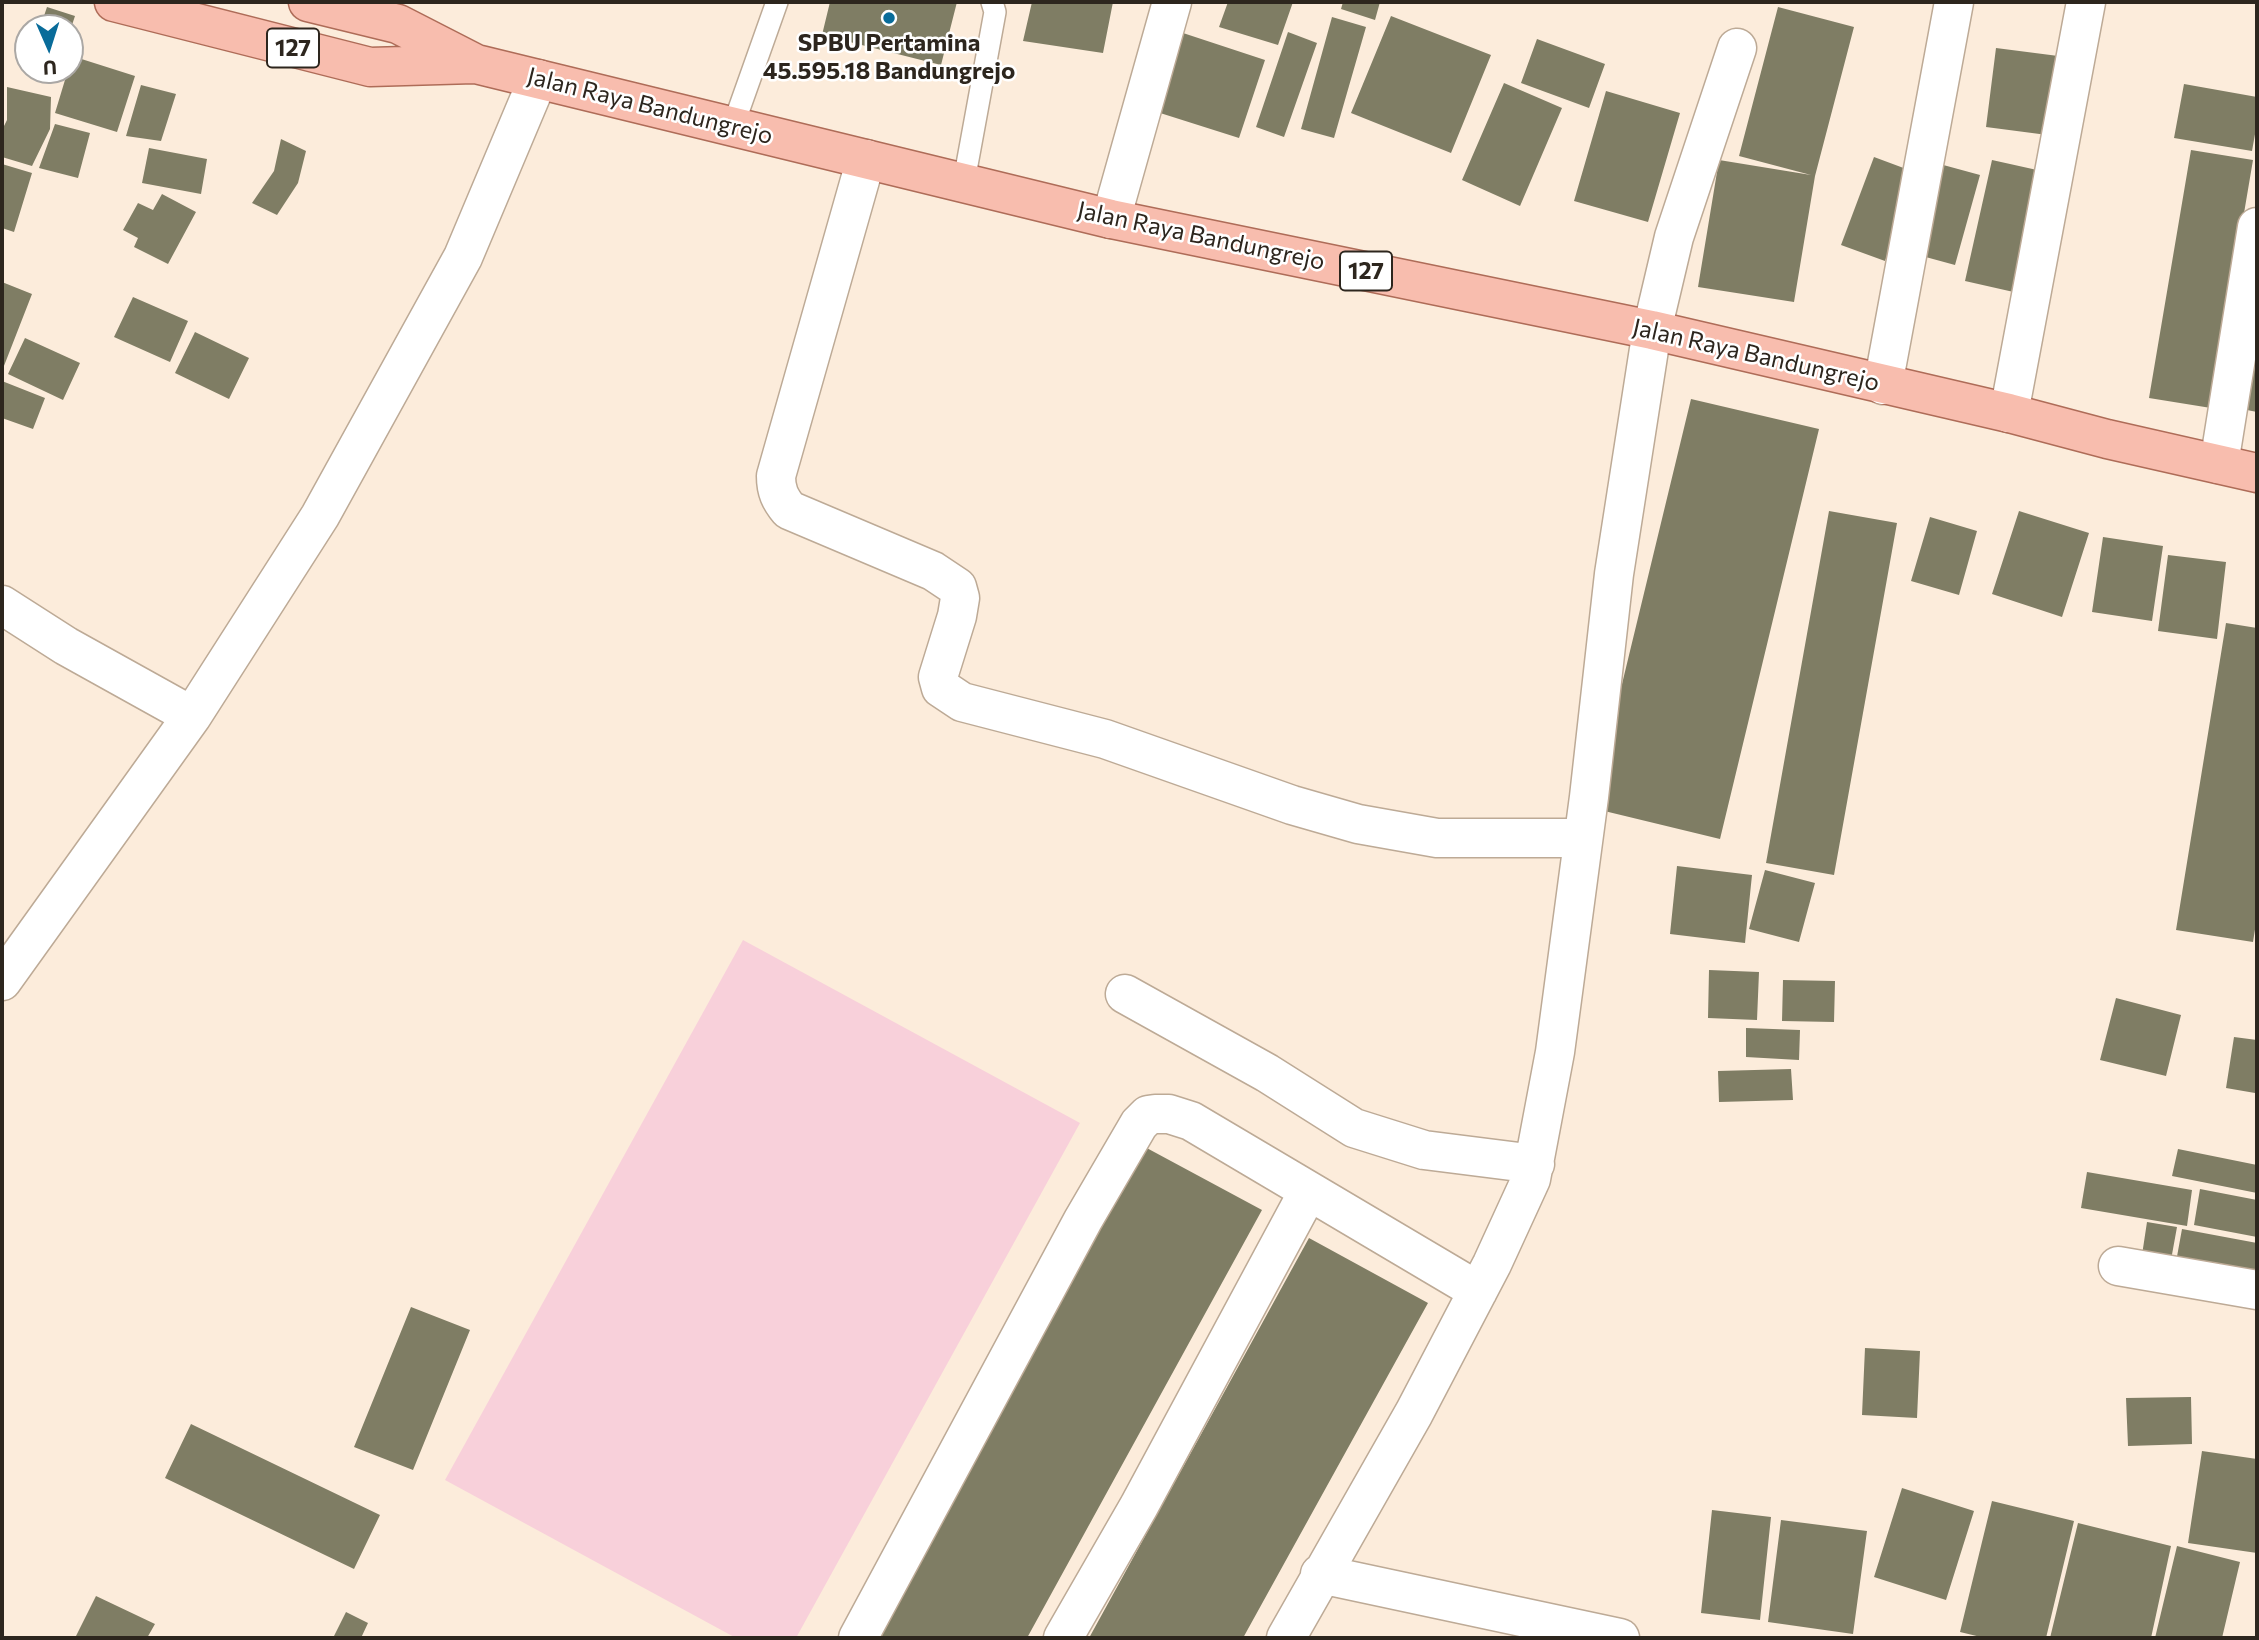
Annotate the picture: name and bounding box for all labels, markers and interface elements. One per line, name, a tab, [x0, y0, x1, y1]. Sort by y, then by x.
marker: SPBU Pertamina 45.595.18 Bandungrejo	[881, 10, 897, 26]
north arrow	[14, 14, 84, 84]
road number: 127	[267, 28, 319, 68]
place label: SPBU Pertamina 45.595.18 Bandungrejo	[763, 29, 1015, 85]
text: U	[43, 57, 58, 80]
street label: Jalan Raya Bandungrejo	[524, 62, 776, 150]
street label: Jalan Raya Bandungrejo	[1075, 196, 1327, 276]
road number: 127	[1340, 252, 1392, 290]
street label: Jalan Raya Bandungrejo	[1630, 313, 1882, 397]

